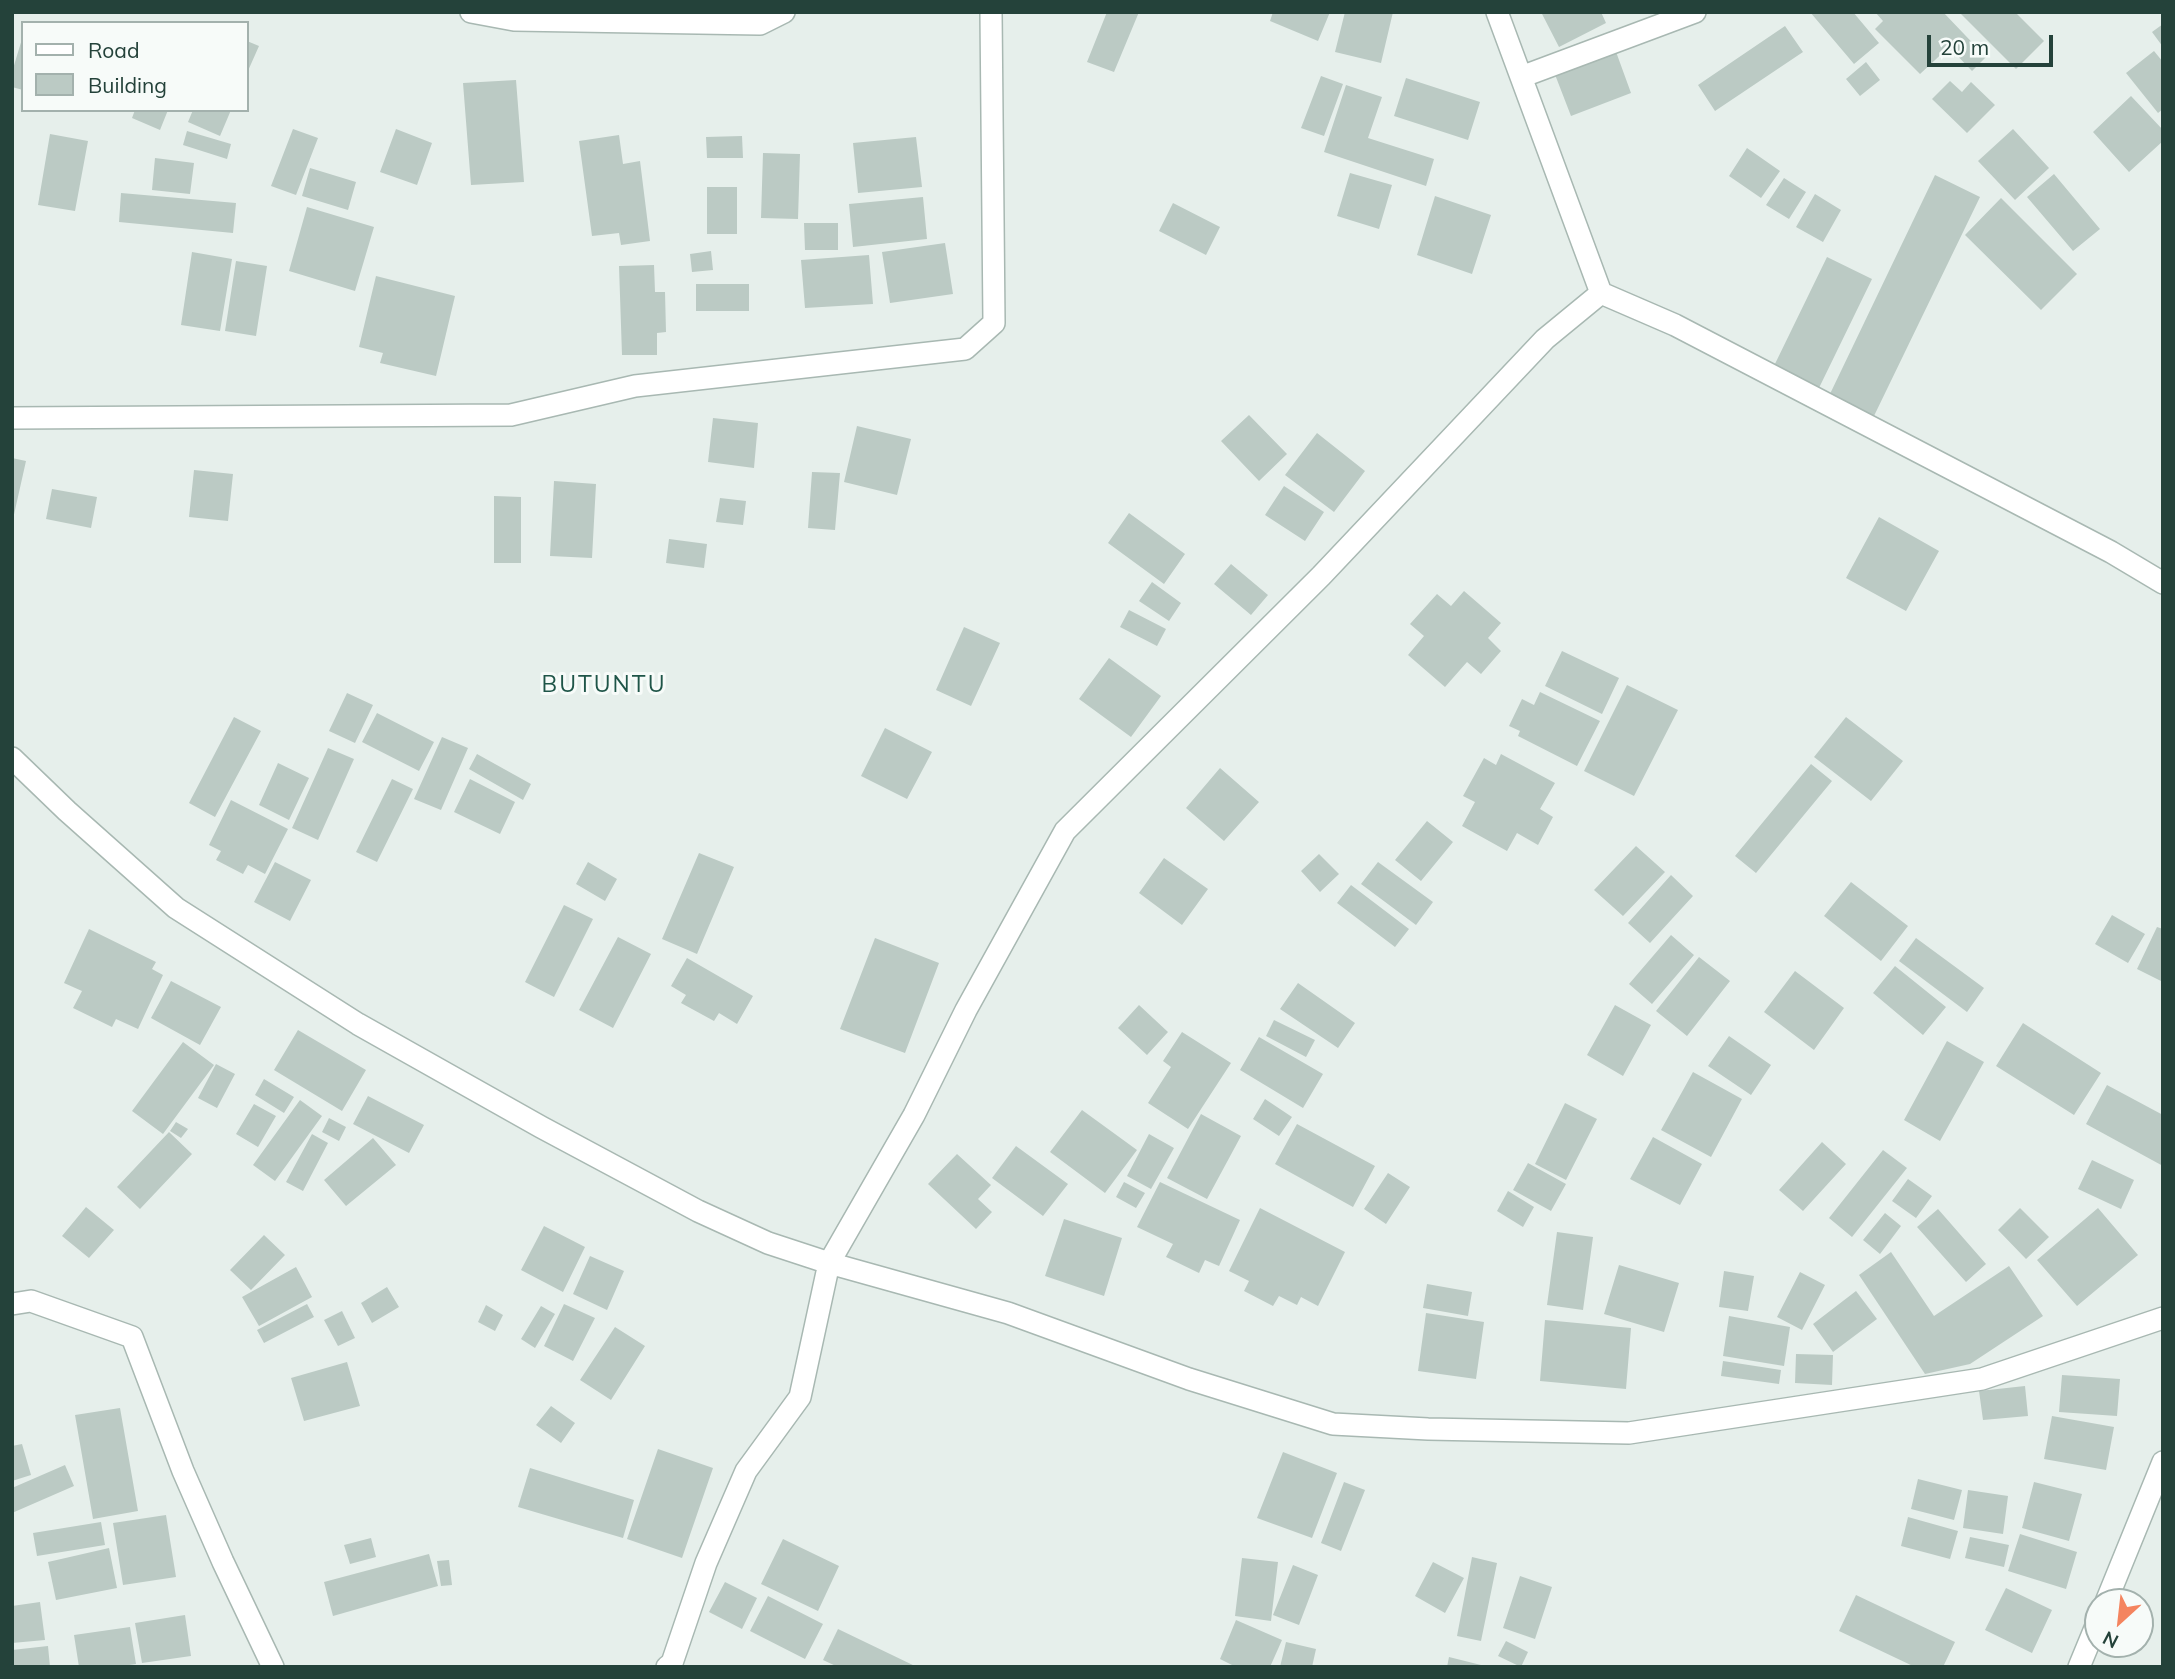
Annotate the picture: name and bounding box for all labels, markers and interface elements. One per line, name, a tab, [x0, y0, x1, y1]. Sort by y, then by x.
legend	[21, 21, 248, 112]
scale bar	[1930, 21, 2056, 65]
text: 20 m	[1940, 34, 1989, 60]
text: Road	[88, 37, 139, 63]
text: Building	[88, 72, 167, 98]
district label: BUTUNTU	[542, 671, 666, 699]
north arrow	[2084, 1588, 2154, 1658]
text: N	[2099, 1626, 2122, 1654]

